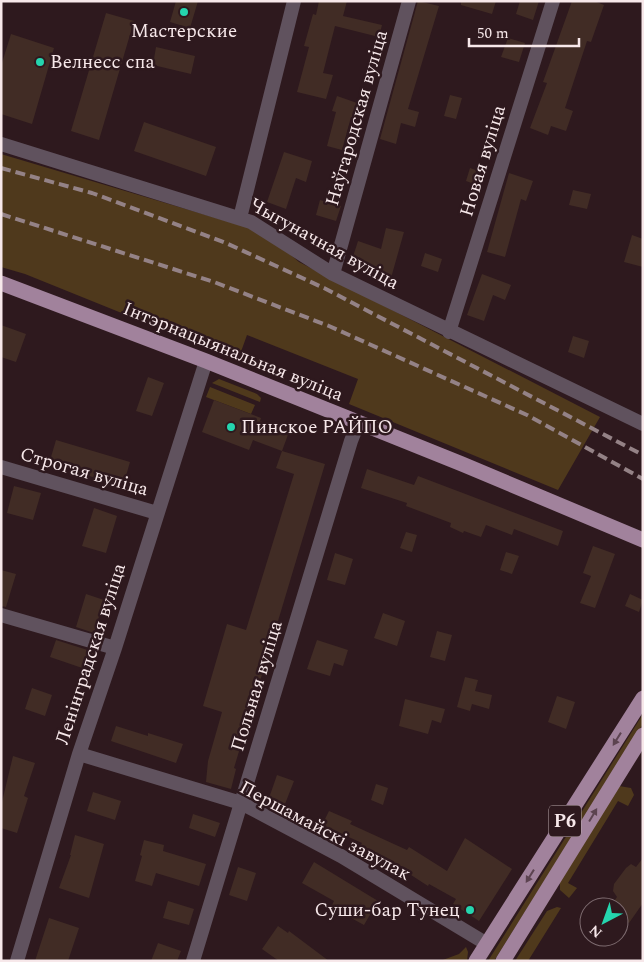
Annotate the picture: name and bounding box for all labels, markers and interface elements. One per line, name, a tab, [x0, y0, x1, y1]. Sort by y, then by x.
marker: Мастерские	[178, 6, 190, 18]
scale bar	[469, 15, 579, 47]
place label: Мастерские	[131, 17, 237, 46]
text: 50 m	[477, 22, 509, 45]
street label: Наўгародская вуліца	[318, 26, 396, 209]
place label: Велнесс спа	[50, 48, 156, 77]
marker: Велнесс спа	[34, 56, 46, 68]
street label: Новая вуліца	[452, 101, 514, 220]
street label: Чыгуначная вуліца	[244, 191, 405, 298]
street label: Інтэрнацыянальная вуліца	[118, 294, 348, 410]
place label: Пинское РАЙПО	[241, 413, 393, 442]
marker: Пинское РАЙПО	[225, 421, 237, 433]
street label: Строгая вуліца	[16, 440, 152, 504]
street label: Ленінградская вуліца	[48, 559, 134, 749]
street label: Польная вуліца	[223, 616, 291, 755]
one-way arrow	[612, 732, 621, 745]
street label: Першамайскі завулак	[234, 773, 416, 889]
road number: Р6	[549, 806, 581, 836]
one-way arrow	[589, 808, 598, 821]
one-way arrow	[525, 869, 534, 883]
place label: Суши-бар Тунец	[314, 896, 460, 925]
north arrow	[579, 897, 629, 947]
marker: Суши-бар Тунец	[464, 904, 476, 916]
text: N	[585, 920, 607, 943]

